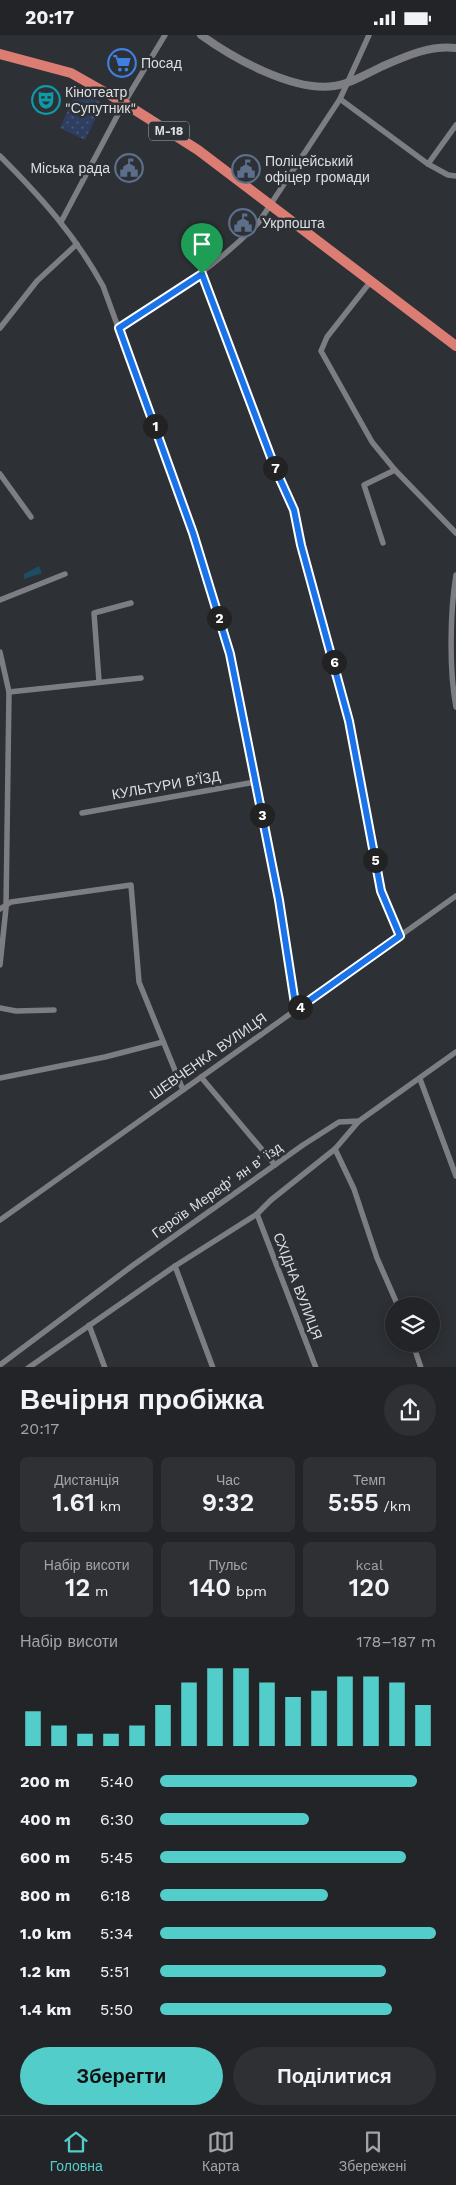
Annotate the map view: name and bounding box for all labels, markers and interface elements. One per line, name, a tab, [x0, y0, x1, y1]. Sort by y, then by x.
text: 20:17	[25, 6, 74, 29]
supermarket icon: Посад	[107, 48, 137, 78]
place label: Посад	[141, 55, 182, 71]
place label: Кінотеатр "Супутник"	[65, 84, 136, 116]
theatre icon: Кінотеатр "Супутник"	[31, 85, 61, 115]
road number: М-18	[149, 121, 189, 140]
public building icon: Міська рада	[114, 153, 144, 183]
place label: Поліцейський офіцер громади	[265, 153, 370, 185]
public building icon: Поліцейський офіцер громади	[231, 154, 261, 184]
place label: Міська рада	[30, 160, 110, 176]
public building icon: Укрпошта	[228, 208, 258, 238]
place label: Укрпошта	[262, 215, 325, 231]
pin	[181, 223, 223, 274]
icon: arrive	[188, 230, 216, 258]
pin: 1	[142, 413, 168, 439]
text: 1	[152, 418, 159, 434]
pin: 7	[262, 455, 288, 481]
text: 7	[271, 460, 280, 476]
pin: 2	[206, 605, 232, 631]
text: 2	[215, 610, 224, 626]
pin: 6	[322, 649, 346, 675]
text: 6	[330, 654, 339, 670]
street label: КУЛЬТУРИ В’ЇЗД	[110, 767, 222, 802]
pin: 3	[250, 803, 274, 827]
text: 3	[258, 807, 267, 823]
pin: 5	[362, 847, 388, 873]
text: 5	[371, 852, 380, 868]
pin: 4	[288, 995, 312, 1019]
text: 4	[296, 999, 305, 1015]
street label: ШЕВЧЕНКА ВУЛИЦЯ	[146, 1010, 270, 1102]
street label: Героїв Мерефʼян вʼїзд	[149, 1139, 285, 1241]
street label: СХІДНА ВУЛИЦЯ	[270, 1230, 326, 1342]
map controls	[385, 1297, 440, 1352]
button: layers	[385, 1297, 440, 1352]
text: Вечірня пробіжка	[20, 1383, 264, 1416]
button: share	[384, 1384, 436, 1436]
text: 20:17	[20, 1419, 59, 1438]
text: Дистанція	[54, 1472, 119, 1488]
text: Час	[216, 1472, 240, 1488]
text: Темп	[353, 1472, 386, 1488]
text: 1.61	[52, 1488, 95, 1517]
text: 9:32	[202, 1488, 254, 1517]
text: 5:55	[328, 1488, 379, 1517]
text: km	[95, 1498, 121, 1514]
text: /km	[379, 1498, 411, 1514]
text: Набір висоти	[44, 1557, 130, 1573]
text: Пульс	[208, 1557, 248, 1573]
text: kcal	[355, 1557, 383, 1573]
text: 12	[65, 1573, 90, 1602]
text: 140	[189, 1573, 231, 1602]
text: 120	[349, 1573, 390, 1602]
text: m	[90, 1583, 108, 1599]
text: bpm	[231, 1583, 267, 1599]
text: Набір висоти	[20, 1632, 118, 1651]
text: 178–187 m	[357, 1632, 436, 1651]
text: 200 m	[20, 1772, 70, 1791]
text: 5:40	[100, 1772, 134, 1791]
text: 400 m	[20, 1810, 71, 1829]
text: 6:30	[100, 1810, 134, 1829]
text: 600 m	[20, 1848, 70, 1867]
text: 5:45	[100, 1848, 133, 1867]
text: 800 m	[20, 1886, 70, 1905]
text: 6:18	[100, 1886, 131, 1905]
text: 1.0 km	[20, 1924, 71, 1943]
text: 5:34	[100, 1924, 133, 1943]
text: 1.2 km	[20, 1962, 71, 1981]
text: 5:51	[100, 1962, 130, 1981]
text: 1.4 km	[20, 2000, 71, 2019]
text: 5:50	[100, 2000, 133, 2019]
button: Зберегти	[20, 2047, 223, 2105]
button: Поділитися	[233, 2047, 436, 2105]
tab: Головна	[50, 2128, 103, 2174]
tab: Карта	[202, 2128, 240, 2174]
tab: Збережені	[339, 2128, 406, 2174]

